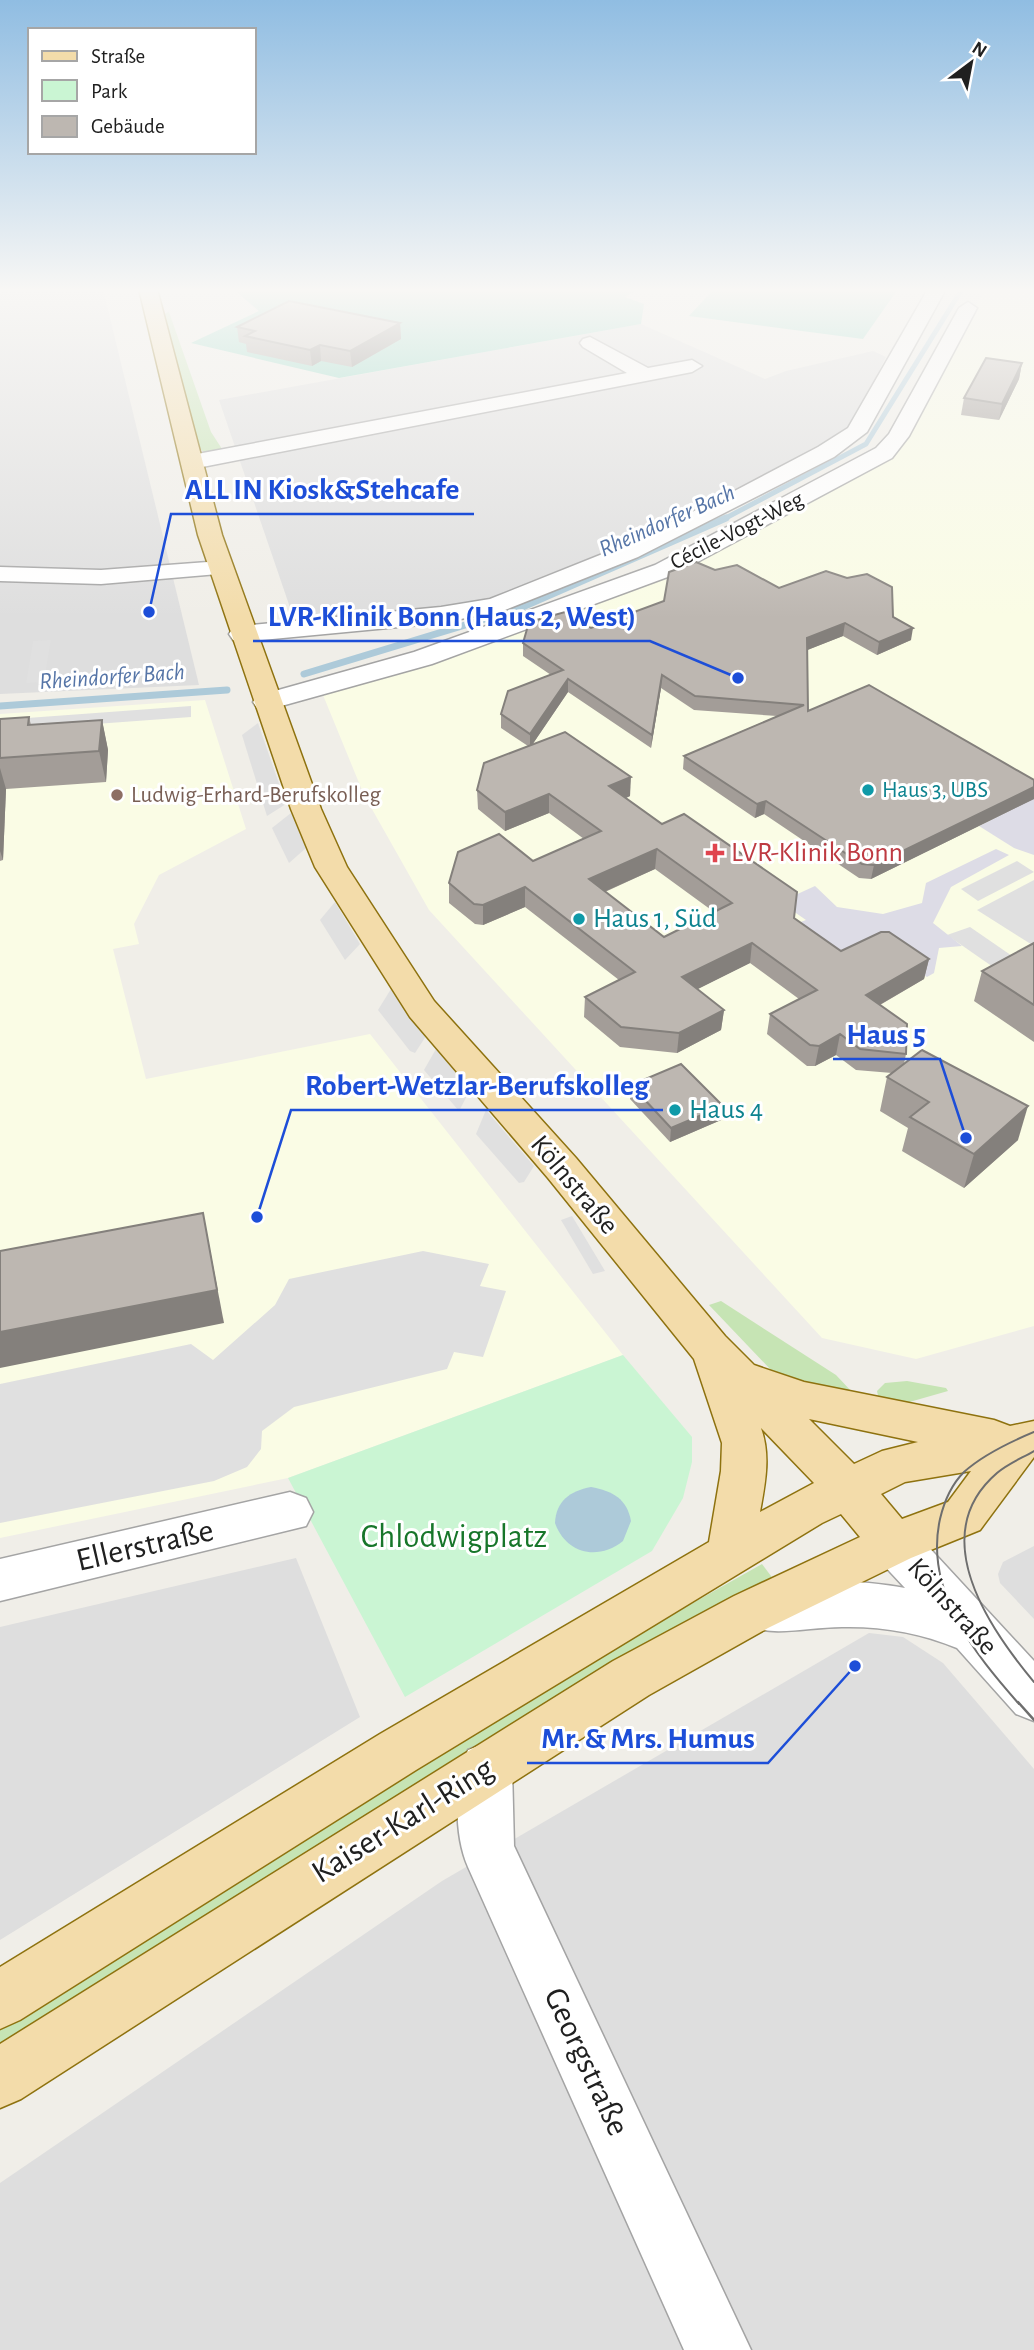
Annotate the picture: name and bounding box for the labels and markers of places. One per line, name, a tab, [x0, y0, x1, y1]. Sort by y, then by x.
callout: ALL IN Kiosk&Stehcafe	[171, 463, 474, 514]
callout: LVR-Klinik Bonn (Haus 2, West)	[253, 590, 650, 641]
place label: Haus 3, UBS	[882, 779, 988, 802]
marker: Haus 3, UBS	[860, 782, 876, 798]
place label: Ludwig-Erhard-Berufskolleg	[131, 784, 381, 807]
marker: Ludwig-Erhard-Berufskolleg	[109, 787, 125, 803]
place label: LVR-Klinik Bonn	[731, 839, 903, 867]
marker: LVR-Klinik Bonn	[705, 843, 725, 863]
place label: Haus 1, Süd	[593, 905, 716, 933]
marker: Haus 1, Süd	[571, 911, 587, 927]
callout: Haus 5	[833, 1008, 940, 1059]
callout: Robert-Wetzlar-Berufskolleg	[291, 1059, 663, 1110]
place label: Haus 4	[689, 1096, 763, 1124]
marker: Haus 4	[667, 1102, 683, 1118]
callout: Mr. & Mrs. Humus	[527, 1712, 768, 1763]

